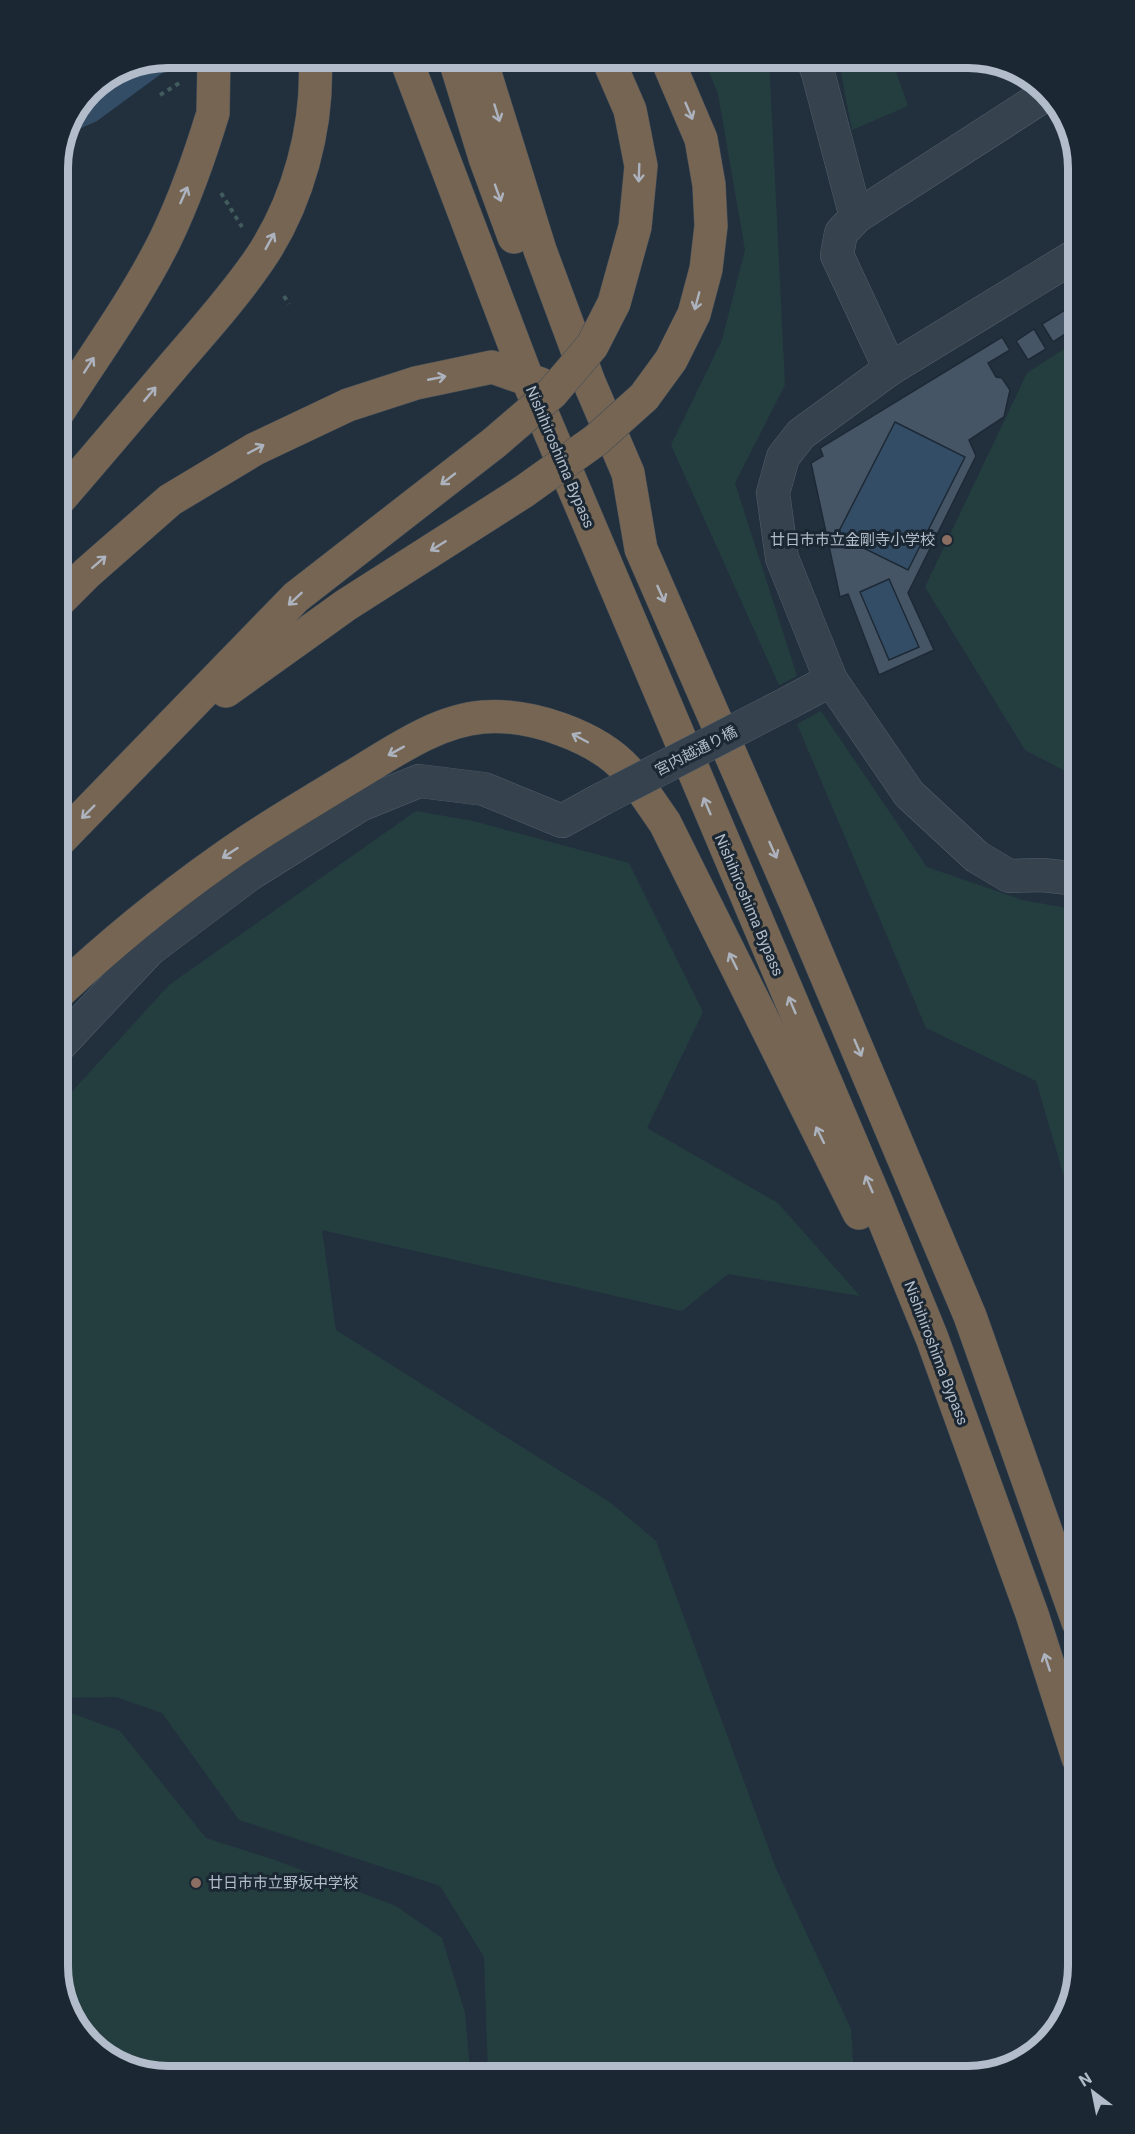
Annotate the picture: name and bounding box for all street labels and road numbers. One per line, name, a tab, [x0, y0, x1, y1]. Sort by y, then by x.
street label: Nishihiroshima Bypass	[522, 383, 598, 531]
street label: 宮内越通り橋	[652, 723, 740, 779]
street label: Nishihiroshima Bypass	[711, 831, 787, 979]
street label: Nishihiroshima Bypass	[900, 1279, 972, 1427]

